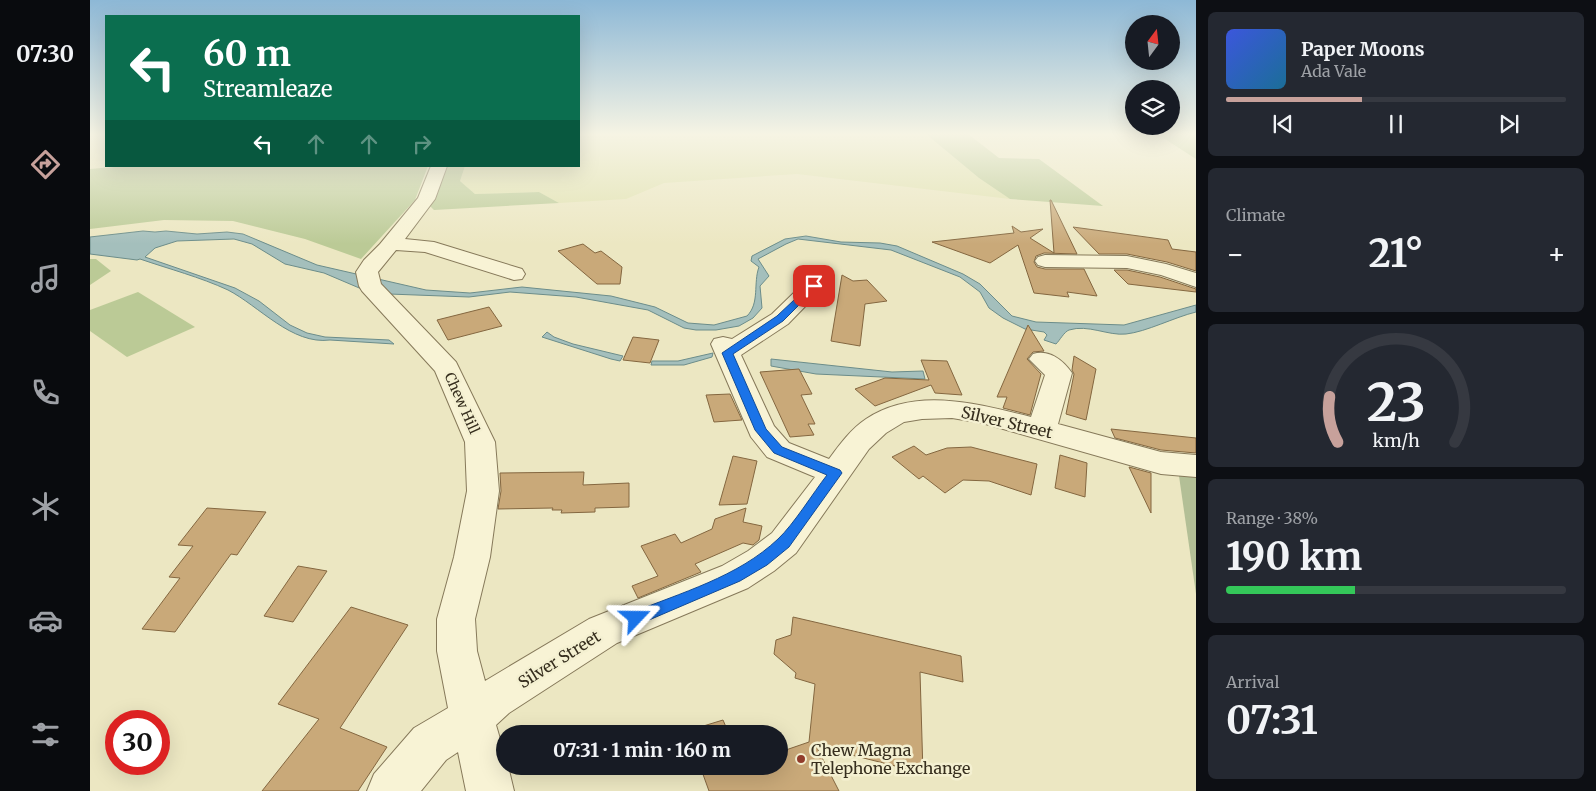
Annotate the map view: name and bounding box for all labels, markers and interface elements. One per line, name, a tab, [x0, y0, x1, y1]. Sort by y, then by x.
north arrow	[1125, 15, 1180, 70]
map controls	[1125, 15, 1180, 135]
text: 60 m	[203, 32, 291, 76]
icon: left	[120, 35, 185, 100]
text: Paper Moons	[1301, 37, 1425, 61]
text: 07:30	[16, 40, 74, 68]
text: Ada Vale	[1301, 61, 1366, 81]
text: Streamleaze	[203, 75, 333, 103]
button: layers	[1125, 80, 1180, 135]
icon: previous	[1269, 110, 1297, 138]
icon: pause	[1382, 110, 1410, 138]
icon: next	[1495, 110, 1523, 138]
icon: left	[249, 130, 277, 158]
icon: ahead	[302, 130, 330, 158]
icon: ahead	[355, 130, 383, 158]
icon: right	[408, 130, 436, 158]
icon: directions	[28, 147, 63, 182]
text: Climate	[1226, 205, 1285, 225]
text: 21°	[1369, 230, 1423, 277]
text: −	[1226, 236, 1245, 272]
text: +	[1547, 236, 1566, 272]
icon: music	[28, 261, 63, 296]
pin	[793, 265, 835, 307]
icon: arrive	[800, 272, 828, 300]
street label: Chew Hill	[440, 370, 484, 437]
text: 23	[1366, 370, 1426, 435]
icon: phone	[28, 375, 63, 410]
street label: Silver Street	[959, 402, 1055, 442]
text: km/h	[1372, 429, 1420, 452]
icon: climate	[28, 489, 63, 524]
text: Range · 38%	[1226, 508, 1318, 528]
text: 190 km	[1226, 533, 1362, 580]
position arrow	[609, 591, 661, 643]
icon: car	[28, 603, 63, 638]
street label: Silver Street	[514, 625, 604, 692]
text: Arrival	[1226, 672, 1279, 692]
text: 07:31	[1226, 697, 1318, 744]
speed limit sign: 30	[105, 710, 170, 775]
icon: filters	[28, 717, 63, 752]
text: 07:31 · 1 min · 160 m	[553, 738, 731, 762]
place label: Chew Magna Telephone Exchange	[811, 740, 970, 778]
marker: Chew Magna Telephone Exchange	[795, 753, 807, 765]

